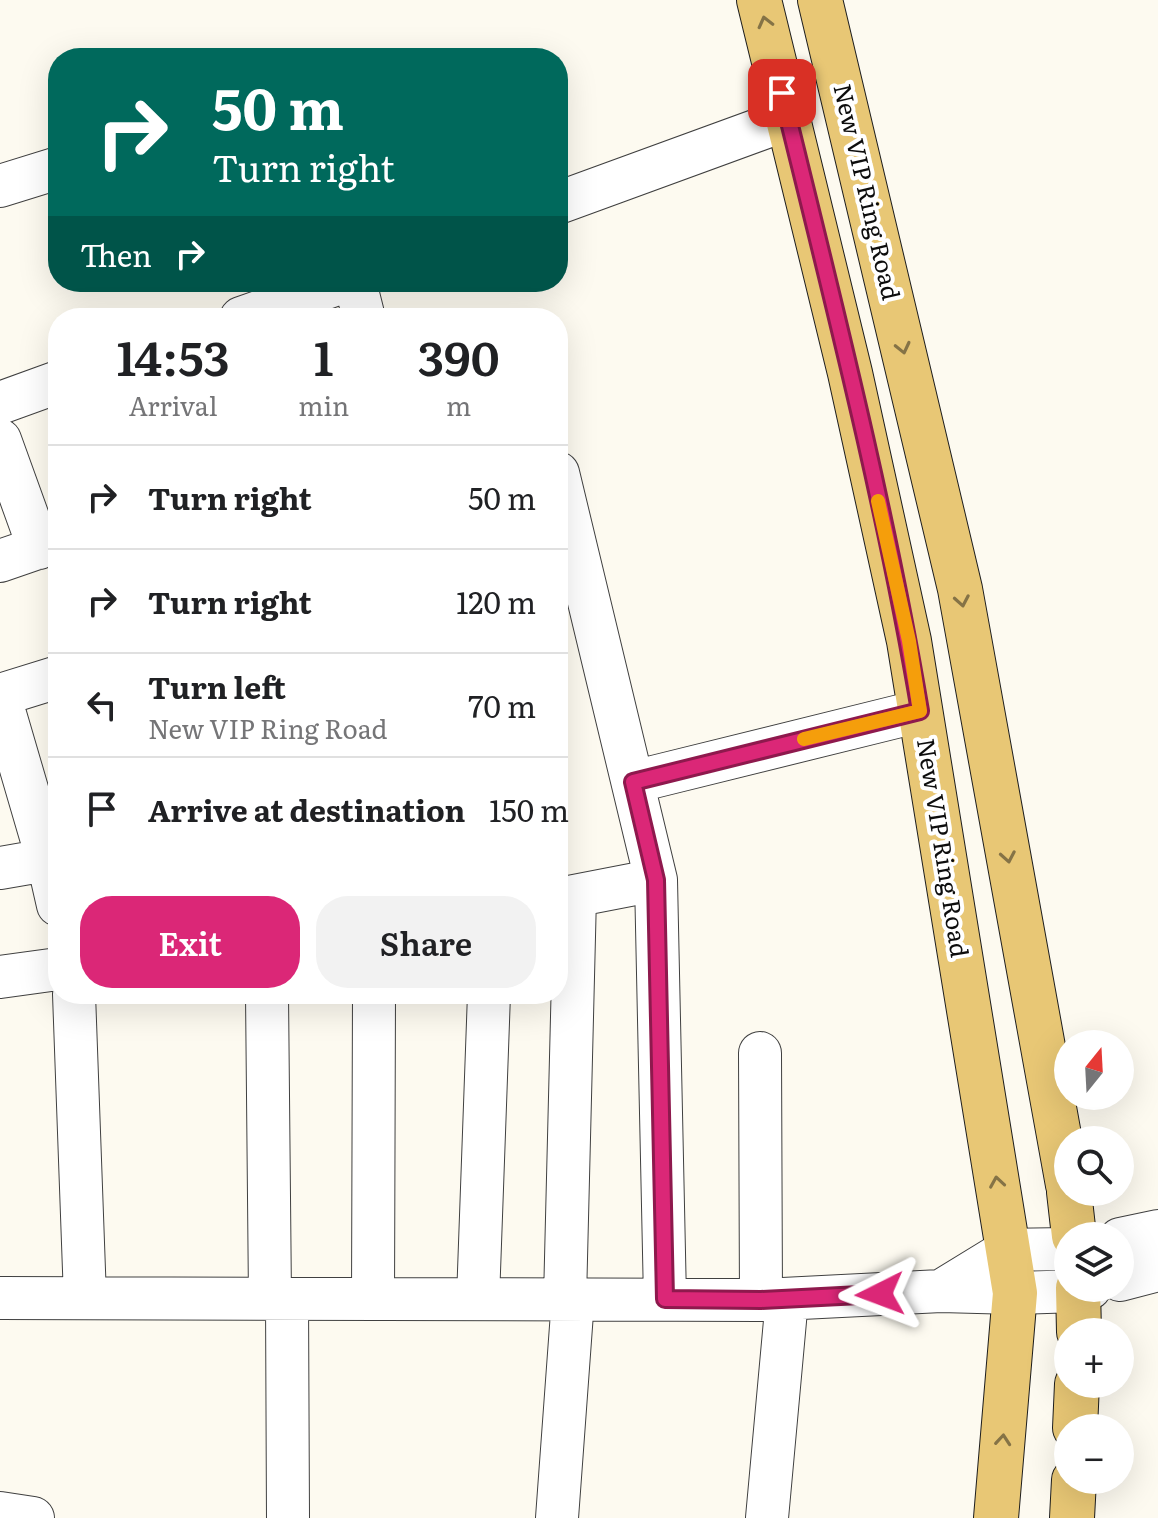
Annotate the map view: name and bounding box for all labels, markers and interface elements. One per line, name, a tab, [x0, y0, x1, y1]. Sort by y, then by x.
one-way arrow	[757, 16, 774, 29]
pin	[748, 59, 816, 127]
text: 50 m	[212, 64, 344, 147]
icon: arrive	[760, 71, 804, 115]
icon: right	[80, 80, 184, 184]
street label: New VIP Ring Road	[827, 80, 910, 303]
text: Turn right	[212, 140, 395, 193]
text: Then	[80, 232, 152, 276]
icon: right	[168, 232, 212, 276]
text: 14:53	[116, 320, 230, 391]
text: 1	[314, 320, 334, 391]
text: 390	[418, 320, 500, 391]
one-way arrow	[893, 341, 910, 355]
text: Arrival	[129, 385, 217, 424]
text: min	[298, 385, 349, 424]
text: m	[446, 385, 471, 424]
icon: right	[80, 475, 124, 519]
text: Turn right	[148, 475, 312, 519]
text: 50 m	[468, 475, 536, 519]
icon: right	[80, 579, 124, 623]
text: Turn right	[148, 579, 312, 623]
text: 120 m	[456, 579, 536, 623]
one-way arrow	[952, 595, 969, 608]
text: Turn left	[148, 664, 286, 708]
icon: left	[80, 683, 124, 727]
text: 70 m	[468, 683, 536, 727]
text: New VIP Ring Road	[148, 708, 387, 747]
street label: New VIP Ring Road	[910, 736, 979, 960]
icon: arrive	[80, 787, 124, 831]
text: Arrive at destination	[148, 787, 465, 831]
text: 150 m	[489, 787, 569, 831]
one-way arrow	[999, 851, 1016, 864]
button: Exit	[80, 896, 300, 988]
button: Share	[316, 896, 536, 988]
north arrow	[1054, 1030, 1134, 1110]
map controls	[1054, 1030, 1134, 1494]
button: search	[1054, 1126, 1134, 1206]
one-way arrow	[989, 1176, 1006, 1189]
button: layers	[1054, 1222, 1134, 1302]
position arrow	[838, 1252, 922, 1336]
button: +	[1054, 1318, 1134, 1398]
button: −	[1054, 1414, 1134, 1494]
one-way arrow	[994, 1433, 1011, 1446]

